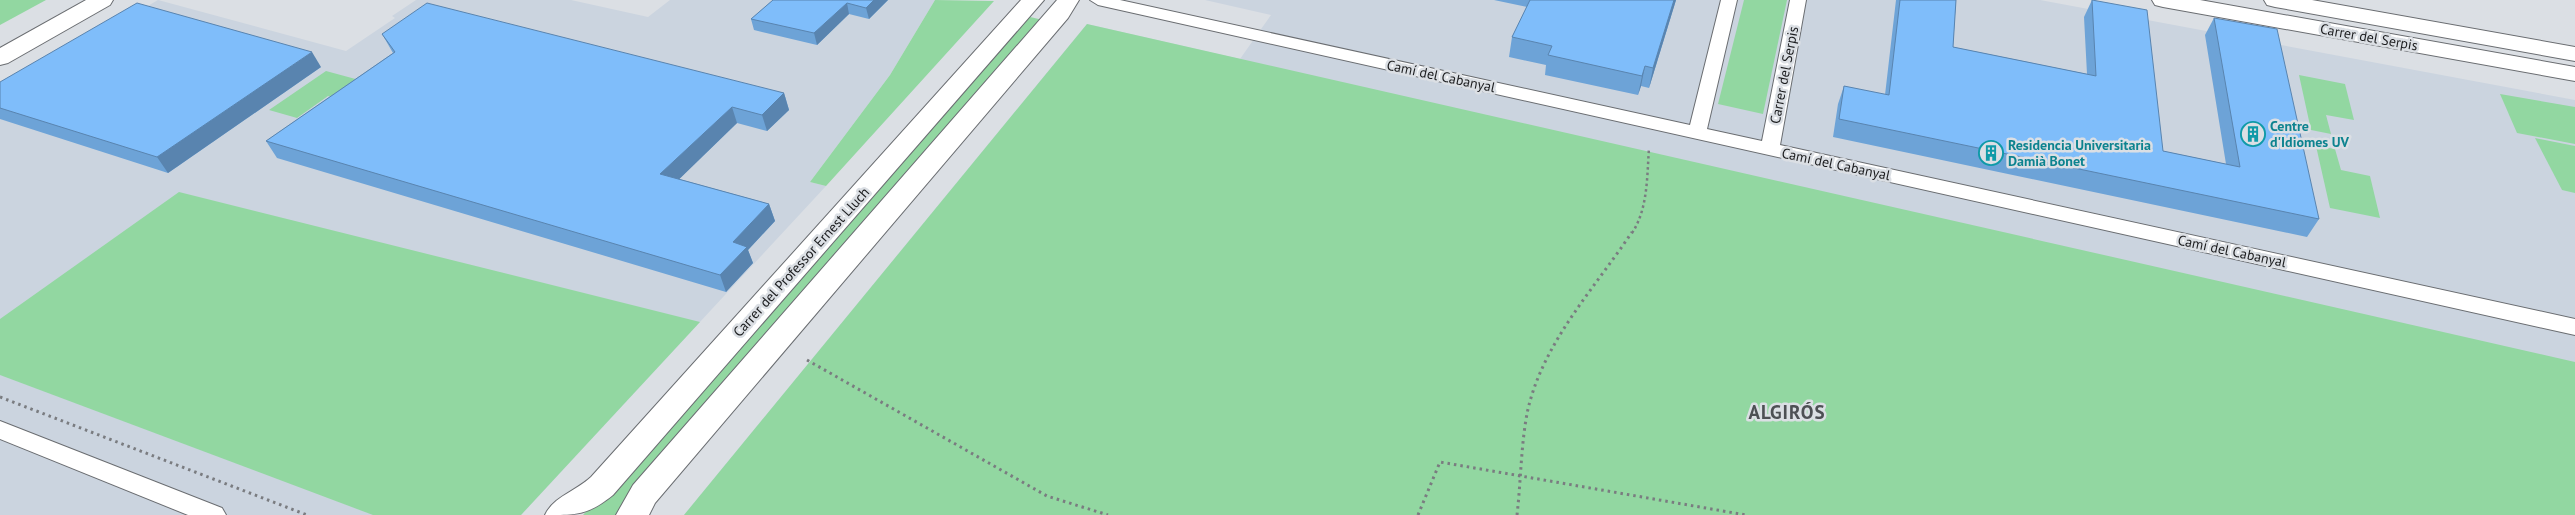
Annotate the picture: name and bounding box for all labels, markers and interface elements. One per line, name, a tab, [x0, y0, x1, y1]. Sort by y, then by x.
street label: Carrer del Serpis	[2319, 20, 2419, 54]
street label: Carrer del Serpis	[1766, 25, 1802, 125]
street label: Camí del Cabanyal	[1385, 56, 1497, 96]
place label: Centre d'Idiomes UV	[2270, 117, 2350, 151]
building icon: Centre d'Idiomes UV	[2240, 121, 2266, 147]
place label: Residencia Universitaria Damià Bonet	[2008, 136, 2151, 170]
building icon: Residencia Universitaria Damià Bonet	[1978, 140, 2004, 166]
street label: Camí del Cabanyal	[1780, 144, 1892, 184]
street label: Carrer del Professor Ernest Lluch	[729, 183, 873, 341]
street label: Camí del Cabanyal	[2176, 231, 2288, 271]
district label: ALGIRÓS	[1748, 400, 1826, 424]

